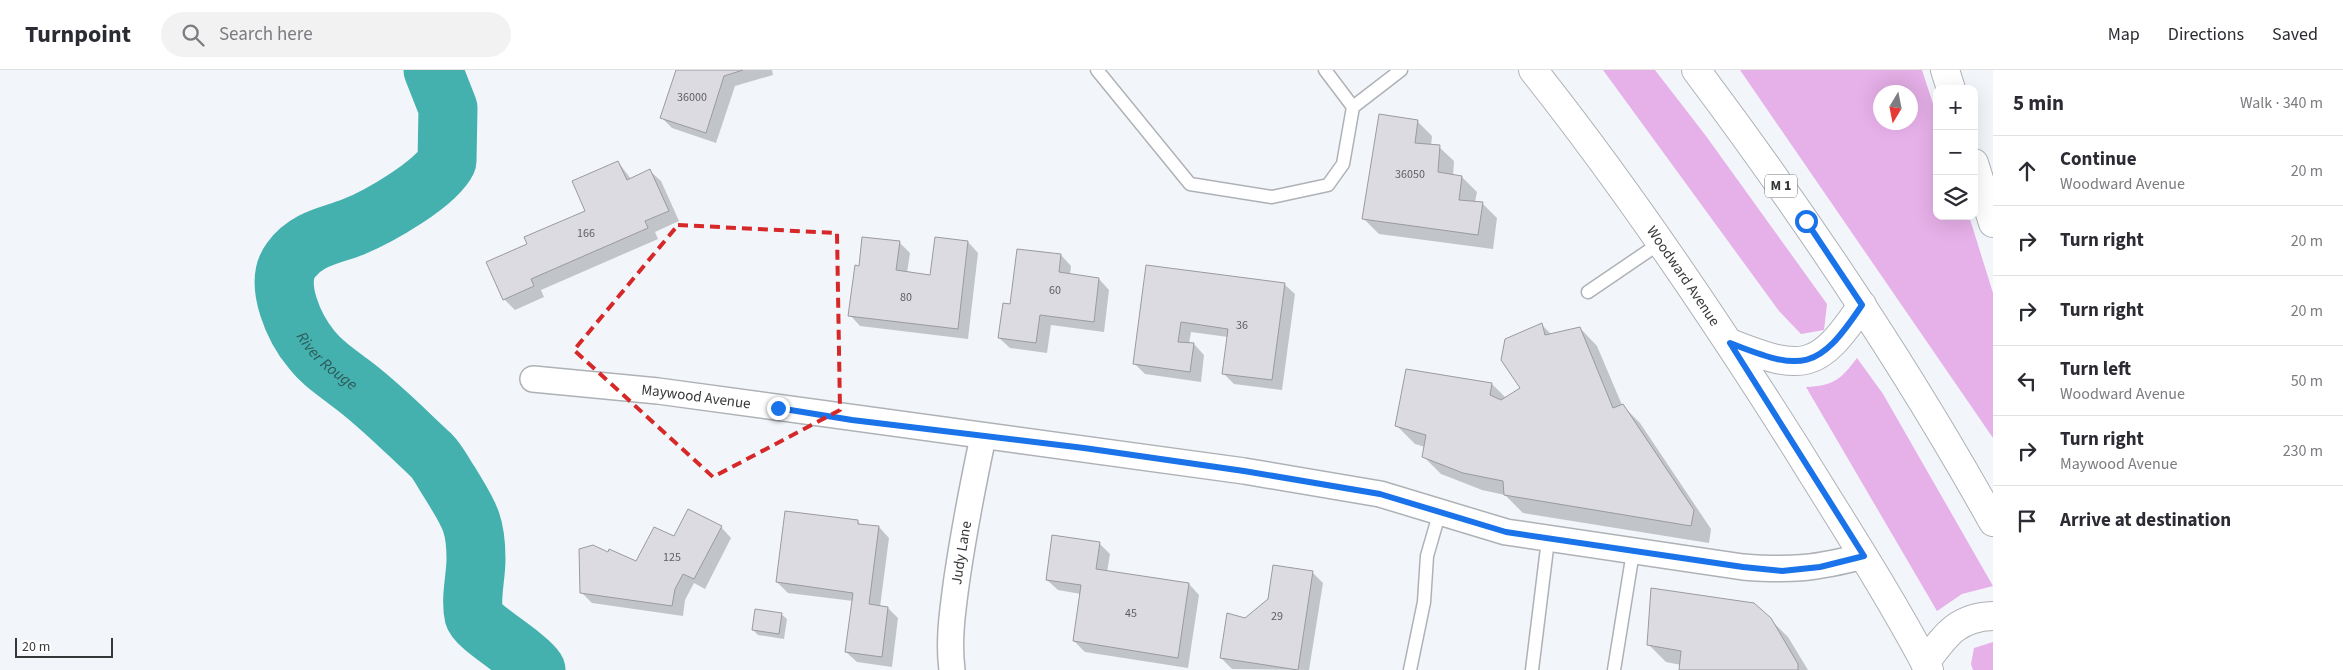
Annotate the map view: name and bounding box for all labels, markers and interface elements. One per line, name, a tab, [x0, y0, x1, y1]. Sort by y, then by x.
search box	[161, 12, 511, 57]
text: Turnpoint	[25, 17, 131, 52]
icon: search	[179, 21, 207, 49]
text: Search here	[219, 21, 313, 48]
text: Map	[2108, 22, 2140, 47]
text: Directions	[2168, 22, 2244, 47]
text: Saved	[2272, 22, 2318, 47]
north arrow	[1873, 85, 1918, 130]
map controls	[1933, 85, 1978, 220]
button: +	[1933, 85, 1978, 130]
text: 5 min	[2013, 88, 2064, 118]
house number: 36000	[677, 89, 707, 106]
text: Walk · 340 m	[2240, 92, 2323, 114]
button: −	[1933, 130, 1978, 175]
text: Continue	[2060, 146, 2137, 173]
icon: ahead	[2013, 157, 2041, 185]
text: 20 m	[2291, 160, 2323, 182]
house number: 36050	[1395, 166, 1425, 183]
text: Woodward Avenue	[2060, 173, 2185, 195]
road number: M 1	[1765, 174, 1797, 198]
button: layers	[1933, 175, 1978, 220]
route start	[1795, 210, 1818, 233]
street label: Woodward Avenue	[1642, 221, 1725, 330]
house number: 166	[577, 225, 595, 242]
icon: right	[2013, 227, 2041, 255]
text: Turn right	[2060, 227, 2144, 254]
text: 20 m	[2291, 230, 2323, 252]
house number: 60	[1049, 282, 1061, 299]
house number: 80	[900, 289, 912, 306]
icon: right	[2013, 297, 2041, 325]
text: Turn right	[2060, 297, 2144, 324]
text: 20 m	[2291, 300, 2323, 322]
house number: 36	[1236, 317, 1248, 334]
water label: River Rouge	[291, 327, 362, 396]
text: Turn left	[2060, 356, 2131, 383]
icon: left	[2013, 367, 2041, 395]
text: 50 m	[2291, 370, 2323, 392]
street label: Maywood Avenue	[640, 379, 752, 414]
text: Woodward Avenue	[2060, 383, 2185, 405]
route end	[767, 397, 790, 420]
text: Turn right	[2060, 426, 2144, 453]
icon: right	[2013, 437, 2041, 465]
text: 230 m	[2283, 440, 2323, 462]
text: Maywood Avenue	[2060, 453, 2177, 475]
icon: arrive	[2013, 507, 2041, 535]
text: Arrive at destination	[2060, 507, 2231, 534]
street label: Judy Lane	[946, 519, 977, 586]
house number: 125	[663, 549, 681, 566]
house number: 45	[1125, 605, 1137, 622]
house number: 29	[1271, 608, 1283, 625]
scale bar	[15, 635, 112, 658]
text: 20 m	[22, 637, 50, 657]

